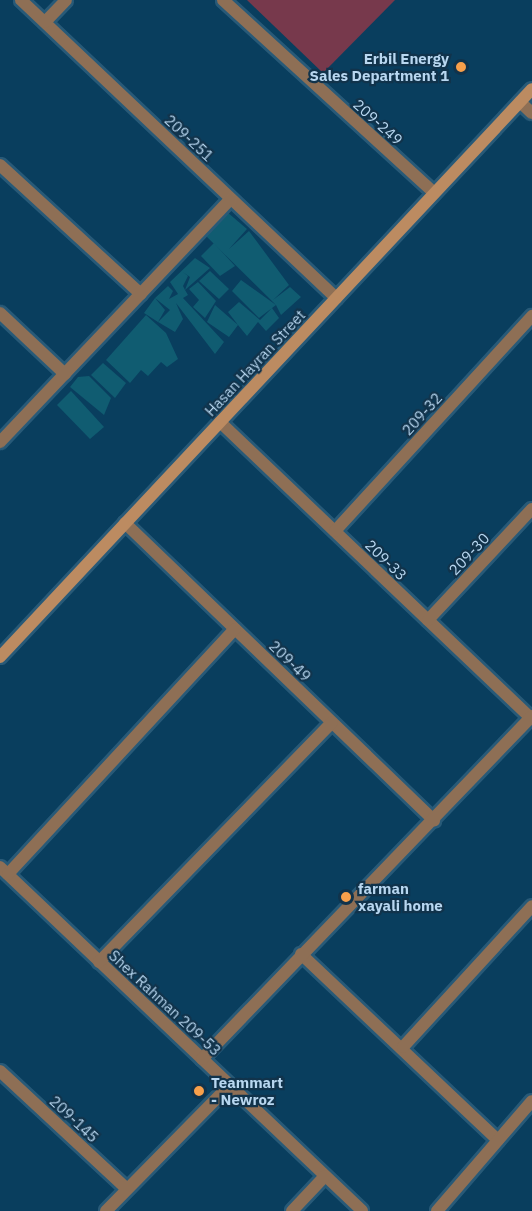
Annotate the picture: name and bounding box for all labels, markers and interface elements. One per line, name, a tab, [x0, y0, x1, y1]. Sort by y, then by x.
place label: Erbil Energy Sales Department 1	[310, 49, 449, 84]
marker: Erbil Energy Sales Department 1	[454, 60, 468, 74]
street label: 209-249	[350, 95, 406, 149]
street label: 209-251	[161, 111, 217, 165]
street label: Hasan Hayran Street	[201, 306, 309, 420]
street label: 209-32	[398, 389, 446, 439]
street label: 209-30	[445, 529, 493, 579]
street label: 209-33	[361, 536, 411, 584]
street label: 209-49	[265, 637, 315, 685]
place label: farman xayali home	[358, 879, 443, 914]
marker: farman xayali home	[339, 890, 353, 904]
street label: Shex Rahman 209-53	[105, 946, 225, 1060]
place label: Teammart - Newroz	[211, 1073, 283, 1108]
marker: Teammart - Newroz	[192, 1084, 206, 1098]
street label: 209-145	[46, 1092, 102, 1146]

